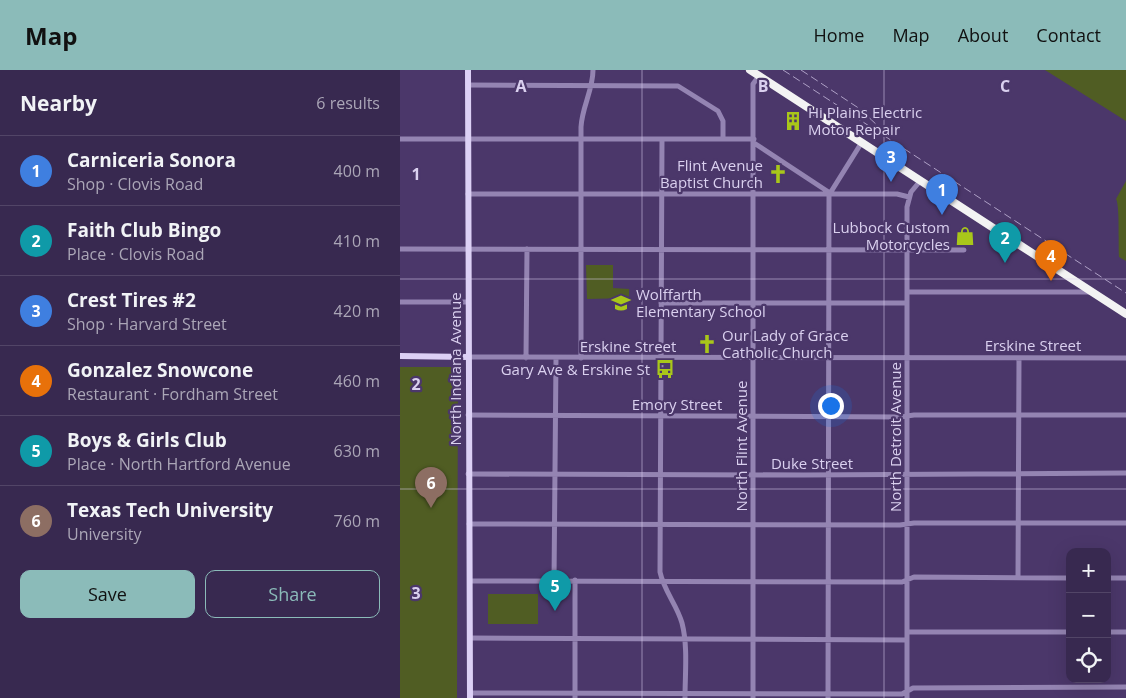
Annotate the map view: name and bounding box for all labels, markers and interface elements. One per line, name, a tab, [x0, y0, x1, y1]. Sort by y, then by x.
text: Map	[25, 19, 77, 52]
text: Home	[814, 23, 864, 47]
text: Map	[892, 23, 930, 47]
text: About	[958, 23, 1008, 47]
text: Contact	[1036, 23, 1101, 47]
text: A	[515, 75, 527, 97]
text: B	[758, 75, 768, 97]
text: C	[1000, 75, 1010, 97]
text: Nearby	[20, 89, 97, 117]
text: 6 results	[316, 92, 380, 114]
place label: Hi Plains Electric Motor Repair	[808, 102, 922, 139]
building icon: Hi Plains Electric Motor Repair	[782, 110, 804, 132]
pin: 3	[875, 141, 907, 182]
text: Carniceria Sonora	[67, 147, 236, 173]
place label: Flint Avenue Baptist Church	[660, 155, 763, 192]
text: 1	[31, 160, 41, 182]
text: 400 m	[334, 160, 380, 182]
text: 1	[411, 163, 421, 185]
church icon: Flint Avenue Baptist Church	[767, 163, 789, 185]
text: Shop · Clovis Road	[67, 173, 203, 195]
pin: 1	[926, 174, 958, 215]
text: Faith Club Bingo	[67, 217, 221, 243]
place label: Lubbock Custom Motorcycles	[833, 217, 950, 254]
pin: 2	[989, 222, 1021, 263]
shop icon: Lubbock Custom Motorcycles	[954, 225, 976, 247]
text: 2	[31, 230, 41, 252]
text: 410 m	[334, 230, 380, 252]
pin: 4	[1035, 240, 1067, 281]
text: Place · Clovis Road	[67, 243, 204, 265]
place label: Wolffarth Elementary School	[636, 284, 766, 321]
text: Crest Tires #2	[67, 287, 196, 313]
street label: North Indiana Avenue	[445, 292, 465, 446]
school or university icon: Wolffarth Elementary School	[610, 292, 632, 314]
text: 3	[31, 300, 41, 322]
text: 420 m	[334, 300, 380, 322]
text: Shop · Harvard Street	[67, 313, 227, 335]
place label: Our Lady of Grace Catholic Church	[722, 325, 849, 362]
church icon: Our Lady of Grace Catholic Church	[696, 333, 718, 355]
street label: Erskine Street	[985, 335, 1081, 355]
street label: Erskine Street	[580, 336, 676, 356]
text: Gonzalez Snowcone	[67, 357, 253, 383]
bus stop icon: Gary Ave & Erskine St	[654, 358, 676, 380]
place label: Gary Ave & Erskine St	[501, 359, 650, 379]
street label: North Detroit Avenue	[885, 362, 905, 512]
text: 4	[31, 370, 41, 392]
text: 460 m	[334, 370, 380, 392]
text: 2	[411, 373, 421, 395]
street label: North Flint Avenue	[731, 381, 751, 511]
text: Restaurant · Fordham Street	[67, 383, 278, 405]
your location	[818, 393, 844, 419]
street label: Emory Street	[632, 394, 722, 414]
text: Boys & Girls Club	[67, 427, 227, 453]
text: 5	[31, 440, 41, 462]
text: 630 m	[334, 440, 380, 462]
text: Place · North Hartford Avenue	[67, 453, 291, 475]
street label: Duke Street	[771, 453, 853, 473]
pin: 6	[415, 467, 447, 508]
text: Texas Tech University	[67, 497, 273, 523]
text: 6	[31, 510, 41, 532]
text: 760 m	[334, 510, 380, 532]
text: University	[67, 523, 141, 545]
map controls	[1066, 548, 1111, 683]
button: +	[1066, 548, 1111, 593]
button: Save	[20, 570, 195, 618]
button: Share	[205, 570, 380, 618]
pin: 5	[539, 570, 571, 611]
text: 3	[411, 582, 421, 604]
button: −	[1066, 593, 1111, 638]
button: locate	[1066, 638, 1111, 683]

